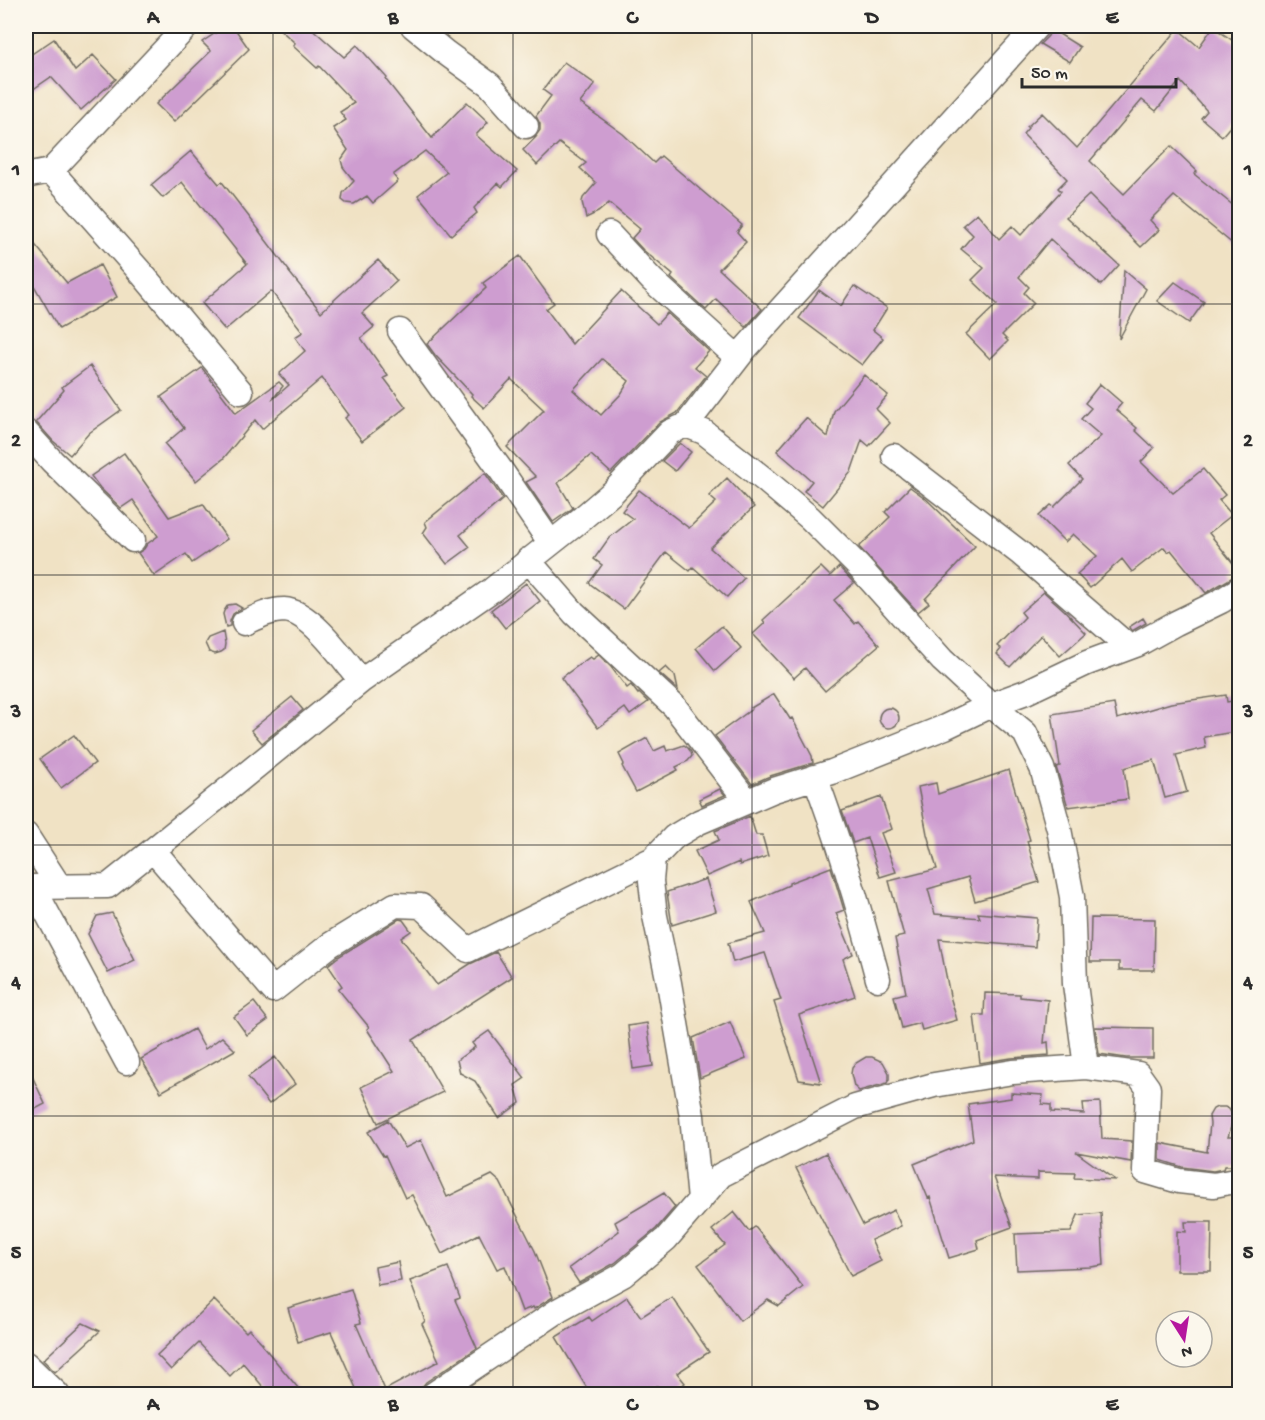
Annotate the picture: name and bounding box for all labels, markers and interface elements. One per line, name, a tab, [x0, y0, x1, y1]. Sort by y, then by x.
text: A	[146, 8, 161, 31]
text: B	[387, 8, 399, 31]
text: C	[626, 8, 640, 31]
text: D	[863, 8, 879, 31]
text: E	[1106, 8, 1120, 31]
scale bar	[1022, 51, 1176, 89]
text: 50 m	[1031, 64, 1068, 85]
text: 1	[11, 160, 20, 183]
text: 1	[1243, 160, 1252, 183]
text: 2	[11, 431, 21, 454]
text: 2	[1243, 431, 1253, 454]
text: 3	[10, 702, 21, 725]
text: 3	[1242, 702, 1253, 725]
text: 4	[10, 973, 21, 996]
text: 4	[1242, 973, 1253, 996]
text: 5	[11, 1243, 22, 1266]
text: 5	[1243, 1243, 1254, 1266]
north arrow	[1154, 1309, 1214, 1369]
text: N	[1179, 1340, 1193, 1361]
text: A	[146, 1395, 161, 1418]
text: B	[387, 1395, 399, 1418]
text: C	[626, 1395, 640, 1418]
text: D	[863, 1395, 879, 1418]
text: E	[1106, 1395, 1120, 1418]

